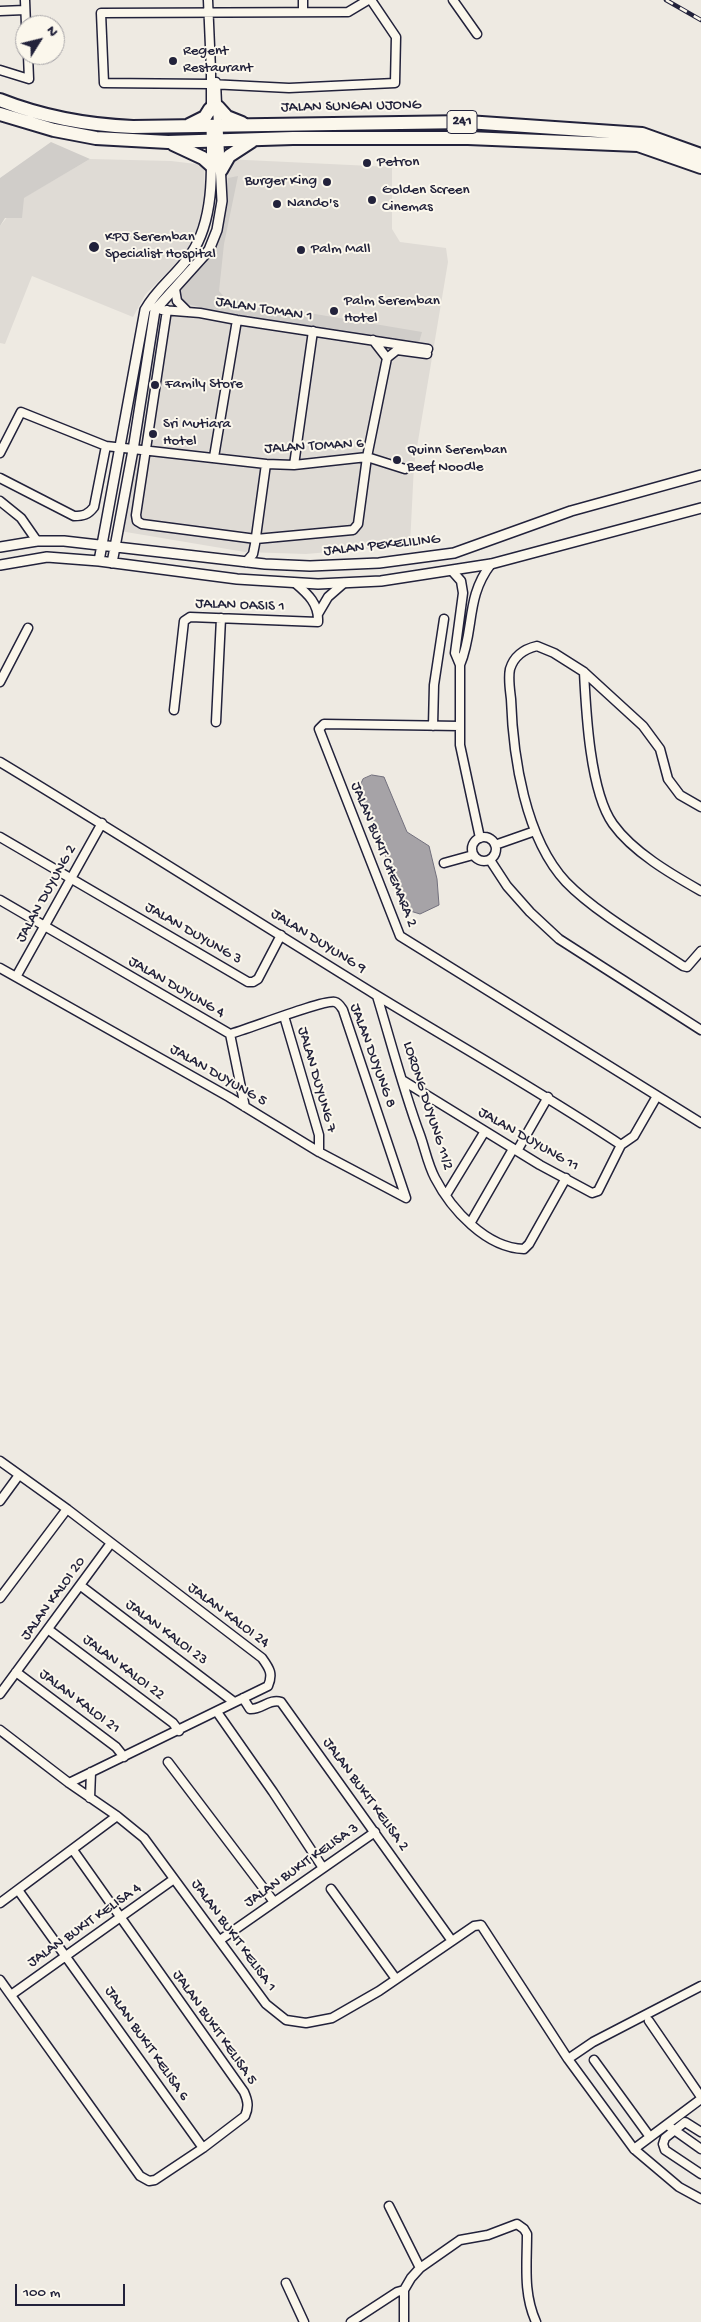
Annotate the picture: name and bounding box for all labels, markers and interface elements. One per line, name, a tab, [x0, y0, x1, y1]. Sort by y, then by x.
north arrow	[15, 15, 65, 65]
text: N	[42, 23, 61, 40]
place label: Regent Restaurant	[183, 43, 252, 78]
marker: Regent Restaurant	[167, 55, 179, 67]
street label: JALAN SUNGAI UJONG	[281, 97, 421, 117]
road number: 241	[447, 110, 477, 134]
place label: Petron	[377, 154, 419, 172]
marker: Petron	[361, 157, 373, 169]
place label: Burger King	[245, 173, 317, 191]
marker: Burger King	[321, 176, 333, 188]
place label: Golden Screen Cinemas	[382, 182, 470, 217]
marker: Golden Screen Cinemas	[366, 194, 378, 206]
place label: Nando's	[287, 195, 338, 213]
marker: Nando's	[271, 198, 283, 210]
place label: KPJ Seremban Specialist Hospital	[105, 229, 216, 264]
marker: KPJ Seremban Specialist Hospital	[87, 240, 101, 254]
place label: Palm Mall	[311, 241, 370, 259]
marker: Palm Mall	[295, 244, 307, 256]
street label: JALAN TOMAN 1	[214, 293, 314, 327]
place label: Palm Seremban Hotel	[344, 293, 440, 328]
marker: Palm Seremban Hotel	[328, 305, 340, 317]
place label: Family Store	[165, 376, 243, 394]
marker: Family Store	[149, 379, 161, 391]
place label: Sri Mutiara Hotel	[163, 416, 231, 451]
marker: Sri Mutiara Hotel	[147, 428, 159, 440]
street label: JALAN TOMAN 6	[264, 435, 364, 459]
place label: Quinn Seremban Beef Noodle	[407, 442, 507, 477]
marker: Quinn Seremban Beef Noodle	[391, 454, 403, 466]
street label: JALAN PEKELILING	[323, 531, 441, 561]
street label: JALAN OASIS 1	[195, 595, 285, 617]
street label: JALAN BUKIT CHEMARA 2	[346, 780, 420, 930]
street label: JALAN DUYUNG 2	[13, 842, 81, 946]
street label: JALAN DUYUNG 3	[141, 899, 245, 969]
street label: JALAN DUYUNG 9	[267, 906, 369, 978]
street label: JALAN DUYUNG 4	[125, 953, 227, 1023]
street label: JALAN DUYUNG 8	[345, 1001, 399, 1111]
street label: JALAN DUYUNG 7	[292, 1025, 340, 1135]
street label: LORONG DUYUNG 11/2	[398, 1039, 456, 1173]
street label: JALAN DUYUNG 5	[166, 1041, 270, 1111]
street label: JALAN DUYUNG 11	[474, 1104, 582, 1176]
street label: JALAN KALOI 20	[18, 1554, 90, 1644]
street label: JALAN KALOI 24	[184, 1579, 272, 1653]
street label: JALAN KALOI 23	[121, 1596, 211, 1670]
street label: JALAN KALOI 22	[78, 1631, 168, 1705]
street label: JALAN KALOI 21	[35, 1666, 123, 1738]
street label: JALAN BUKIT KELISA 2	[318, 1735, 412, 1855]
street label: JALAN BUKIT KELISA 3	[241, 1820, 363, 1912]
street label: JALAN BUKIT KELISA 1	[186, 1876, 280, 1996]
street label: JALAN BUKIT KELISA 4	[24, 1880, 146, 1972]
street label: JALAN BUKIT KELISA 5	[168, 1967, 260, 2089]
street label: JALAN BUKIT KELISA 6	[100, 1983, 192, 2105]
scale bar	[18, 2274, 128, 2306]
text: 100 m	[23, 2284, 60, 2302]

